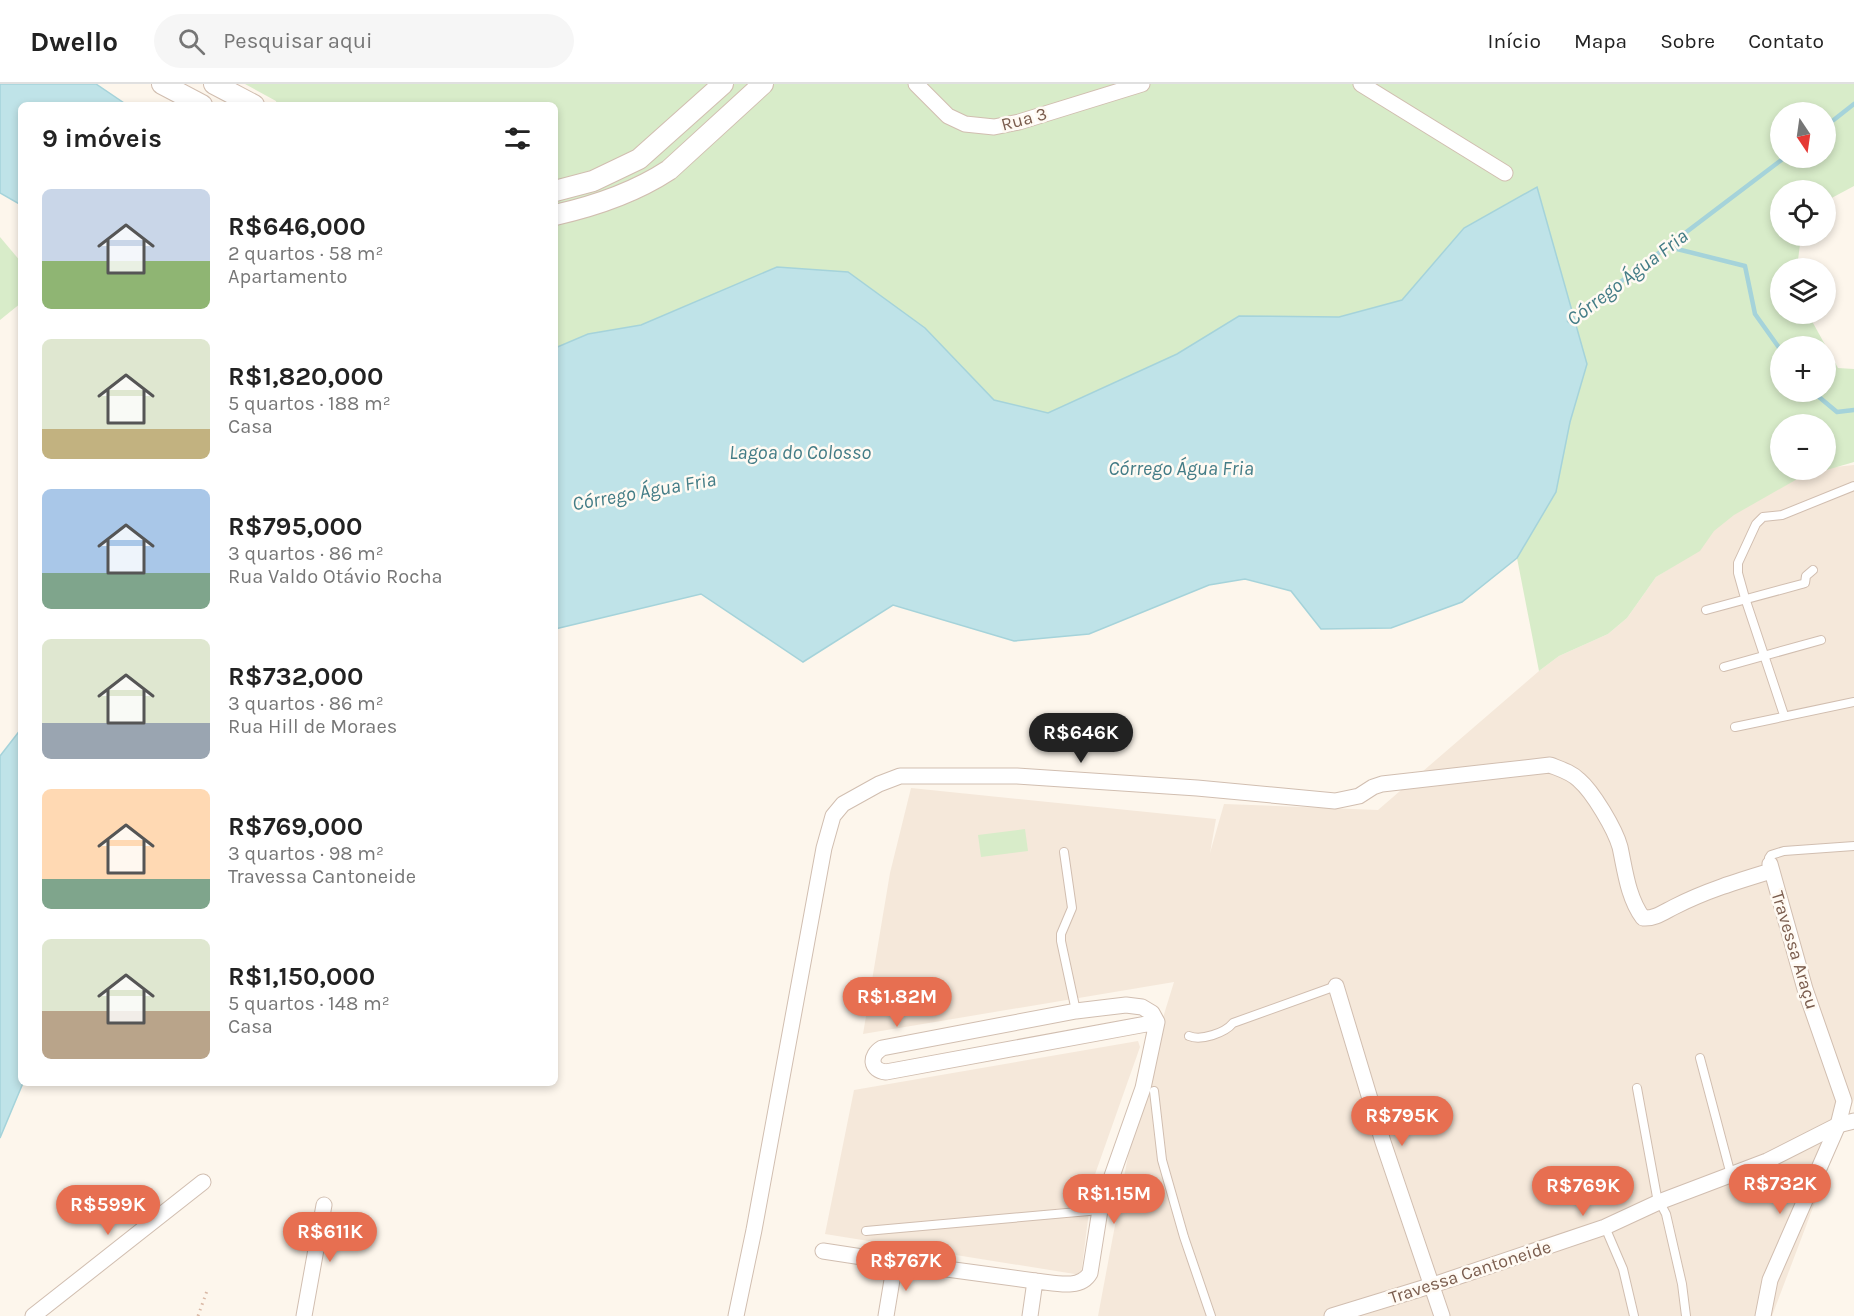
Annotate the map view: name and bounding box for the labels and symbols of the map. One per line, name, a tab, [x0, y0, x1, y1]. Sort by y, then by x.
street label: Rua 3	[999, 102, 1049, 136]
north arrow	[1770, 102, 1836, 168]
water label: Córrego Água Fria	[1562, 224, 1692, 330]
water label: Lagoa do Colosso	[729, 441, 871, 464]
water label: Córrego Água Fria	[1108, 456, 1254, 480]
water label: Córrego Água Fria	[570, 467, 718, 515]
pin: R$646K	[1032, 713, 1130, 764]
street label: Travessa Araçu	[1767, 888, 1823, 1012]
pin: R$1.82M	[842, 977, 952, 1028]
pin: R$795K	[1353, 1096, 1451, 1147]
pin: R$732K	[1731, 1164, 1829, 1215]
pin: R$769K	[1534, 1166, 1632, 1217]
pin: R$1.15M	[1059, 1174, 1169, 1225]
pin: R$599K	[59, 1185, 157, 1236]
pin: R$611K	[281, 1212, 379, 1263]
street label: Travessa Cantoneide	[1386, 1235, 1554, 1309]
pin: R$767K	[857, 1241, 955, 1292]

